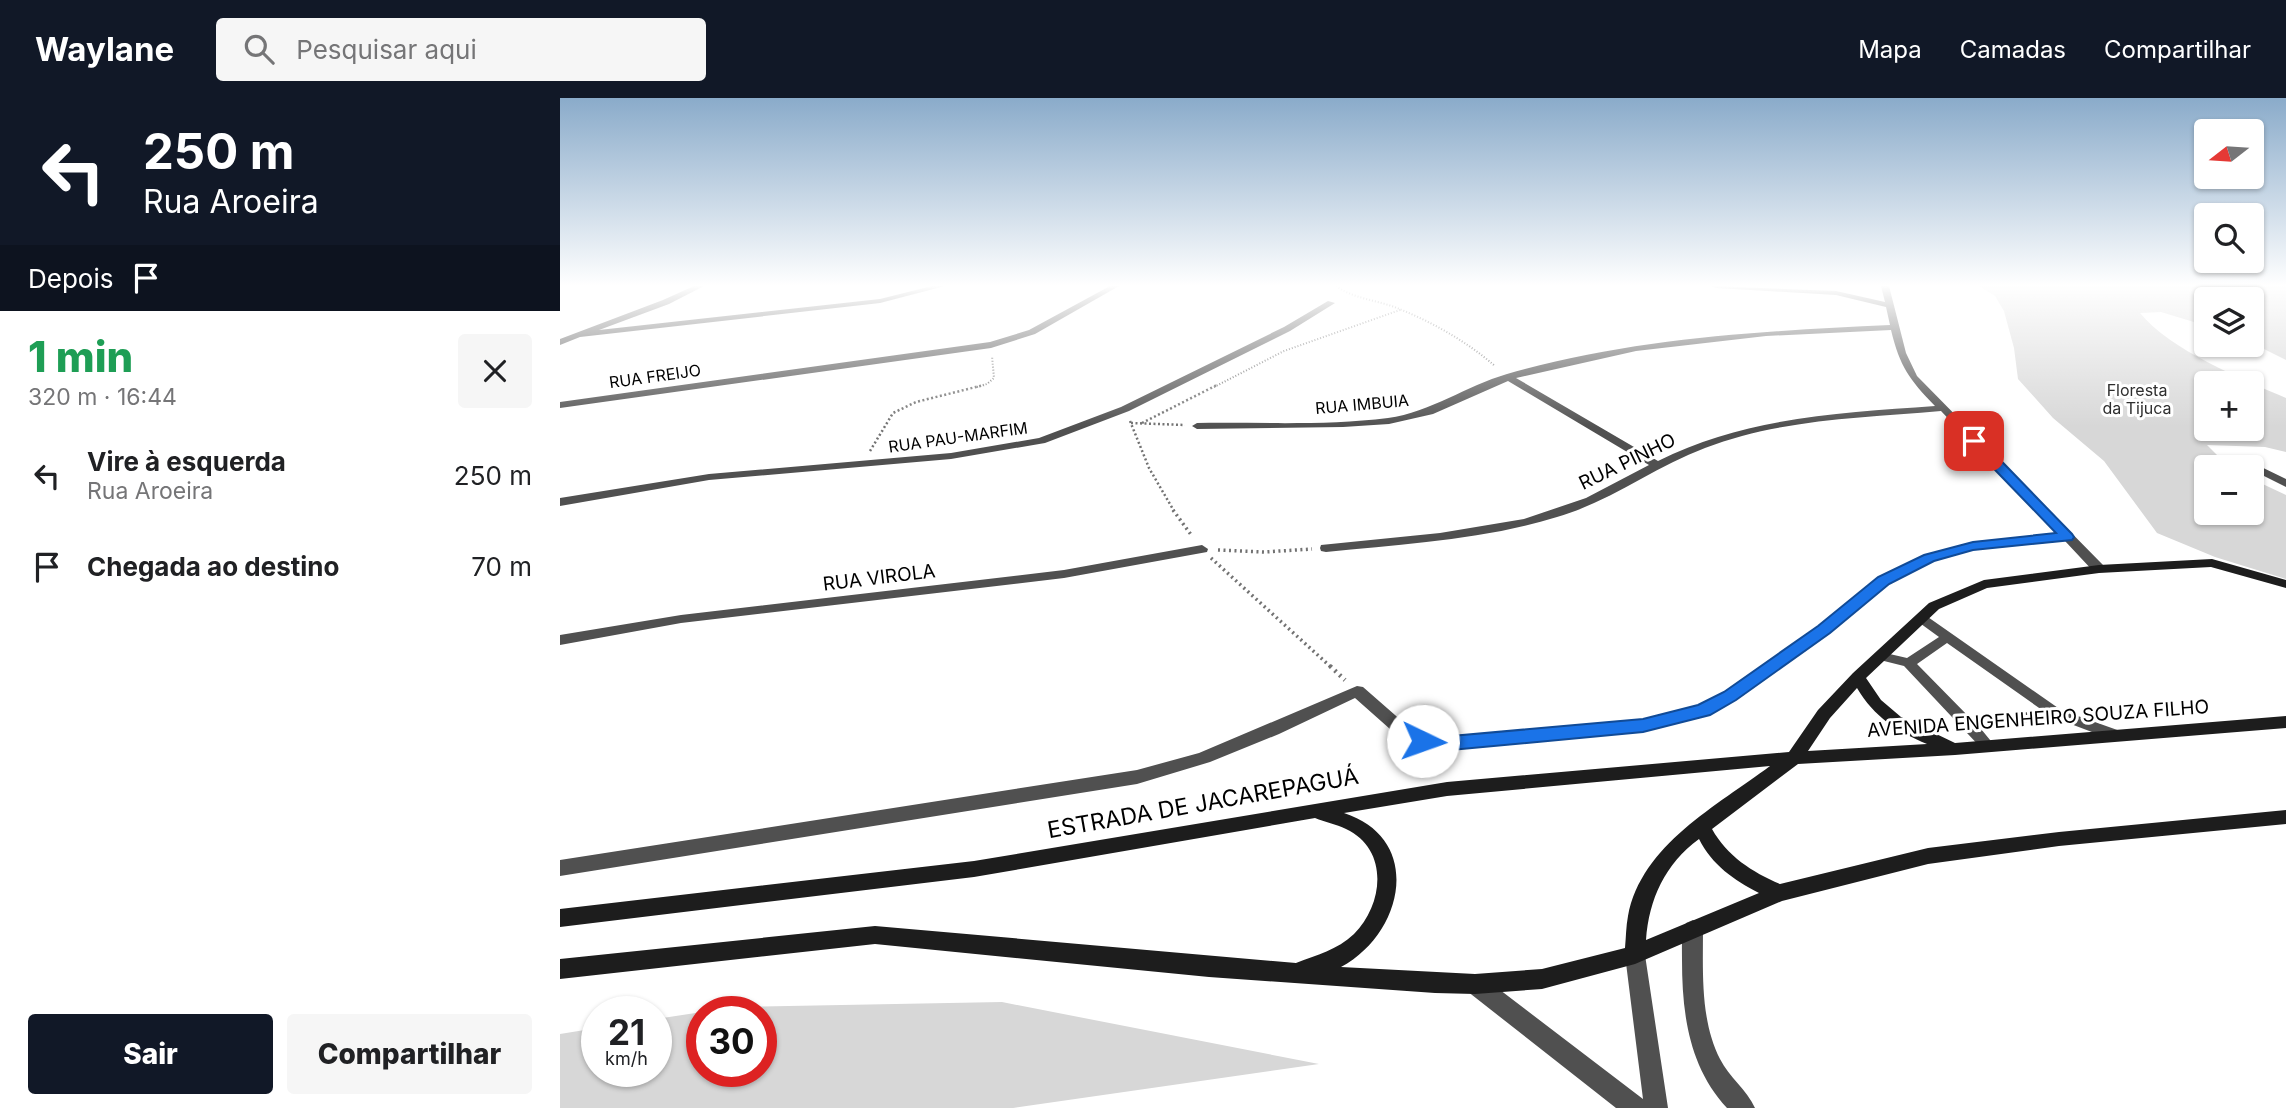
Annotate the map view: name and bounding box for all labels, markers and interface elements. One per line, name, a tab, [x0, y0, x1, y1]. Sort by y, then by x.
search box	[216, 18, 706, 81]
text: Waylane	[35, 29, 174, 69]
icon: search	[240, 30, 278, 68]
text: Pesquisar aqui	[296, 34, 477, 65]
text: Mapa	[1858, 35, 1922, 64]
text: Camadas	[1960, 35, 2066, 64]
text: Compartilhar	[2104, 35, 2251, 64]
north arrow	[2194, 119, 2264, 189]
map controls	[2194, 119, 2264, 525]
text: 250 m	[143, 122, 295, 181]
icon: left	[28, 126, 119, 217]
text: Rua Aroeira	[143, 182, 319, 221]
button: search	[2194, 203, 2264, 273]
icon: arrive	[127, 259, 165, 297]
text: Depois	[28, 263, 113, 294]
button: layers	[2194, 287, 2264, 357]
text: 1 min	[28, 331, 133, 382]
button: close	[458, 334, 532, 408]
street label: RUA FREIJO	[608, 360, 702, 392]
button: +	[2194, 371, 2264, 441]
park label: Floresta da Tijuca	[2102, 380, 2172, 418]
text: 320 m · 16:44	[28, 383, 177, 411]
street label: RUA IMBUIA	[1314, 390, 1410, 418]
pin	[1944, 411, 2004, 471]
street label: RUA PAU-MARFIM	[887, 417, 1029, 457]
icon: arrive	[1955, 422, 1993, 460]
street label: RUA PINHO	[1575, 428, 1679, 495]
text: Vire à esquerda	[87, 446, 286, 477]
button: −	[2194, 455, 2264, 525]
icon: left	[28, 457, 66, 495]
text: 250 m	[454, 460, 532, 491]
text: Rua Aroeira	[87, 477, 213, 505]
icon: arrive	[28, 548, 66, 586]
text: Chegada ao destino	[87, 551, 339, 582]
text: 70 m	[471, 551, 532, 582]
street label: RUA VIROLA	[821, 559, 937, 596]
street label: AVENIDA ENGENHEIRO SOUZA FILHO	[1866, 695, 2210, 742]
position arrow	[1386, 704, 1460, 778]
street label: ESTRADA DE JACAREPAGUÁ	[1045, 762, 1361, 844]
speed limit sign: 30	[686, 996, 777, 1087]
text: 21	[608, 1011, 645, 1053]
button: Sair	[28, 1014, 273, 1094]
button: Compartilhar	[287, 1014, 532, 1094]
text: km/h	[605, 1048, 648, 1069]

